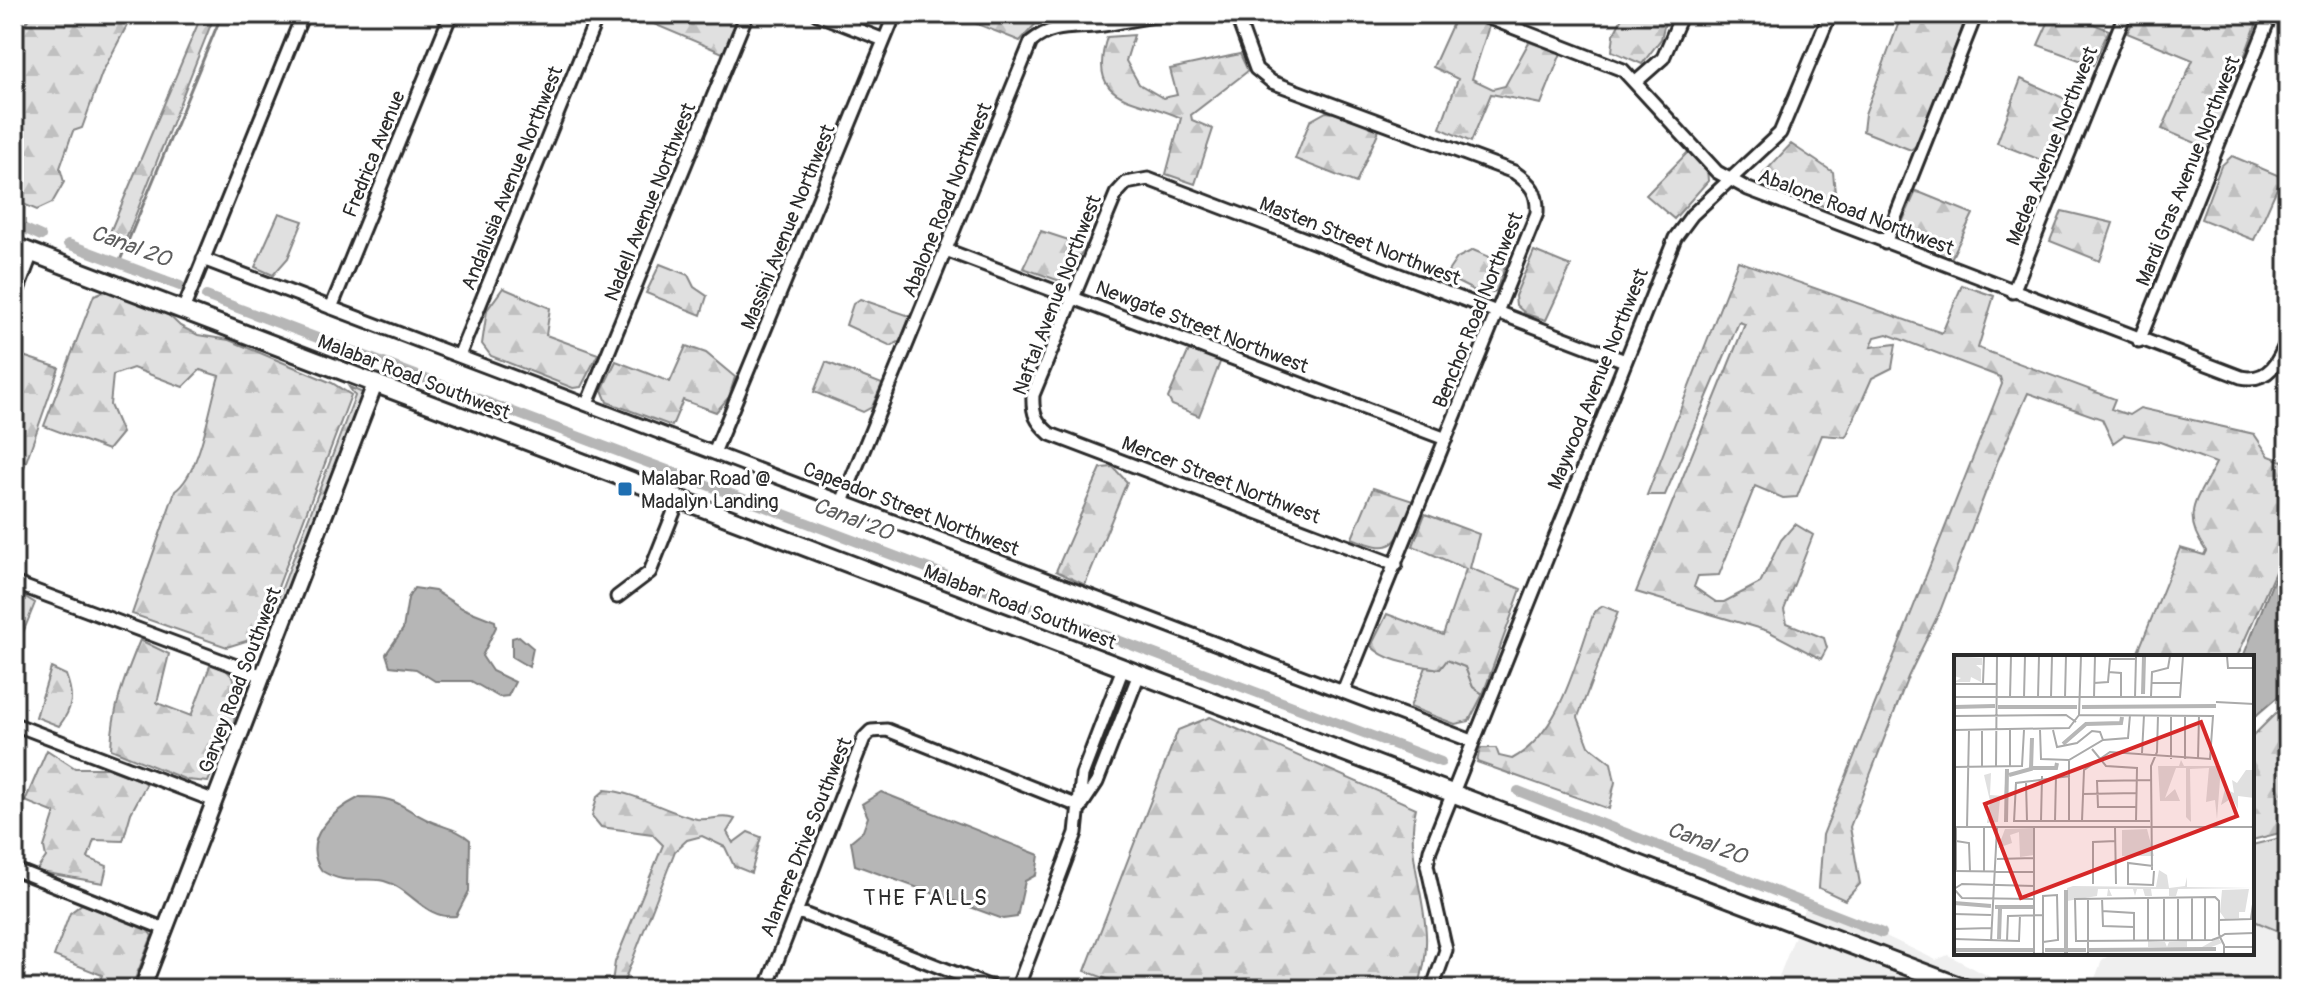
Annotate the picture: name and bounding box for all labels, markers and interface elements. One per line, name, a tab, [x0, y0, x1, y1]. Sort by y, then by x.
street label: Medea Avenue Northwest	[2001, 42, 2104, 249]
street label: Mardi Gras Avenue Northwest	[2130, 51, 2246, 290]
street label: Andalusia Avenue Northwest	[456, 61, 569, 294]
street label: Fredrica Avenue	[337, 87, 411, 221]
street label: Nadell Avenue Northwest	[599, 98, 702, 305]
street label: Abalone Road Northwest	[896, 98, 998, 301]
street label: Massini Avenue Northwest	[735, 120, 841, 333]
street label: Abalone Road Northwest	[1754, 163, 1958, 261]
street label: Naftal Avenue Northwest	[1007, 190, 1107, 399]
street label: Masten Street Northwest	[1256, 191, 1465, 291]
street label: Benchor Road Northwest	[1427, 208, 1529, 411]
water label: Canal 20	[87, 219, 177, 274]
street label: Maywood Avenue Northwest	[1542, 264, 1654, 493]
street label: Newgate Street Northwest	[1092, 275, 1313, 379]
street label: Malabar Road Southwest	[314, 329, 515, 426]
street label: Mercer Street Northwest	[1118, 431, 1325, 530]
street label: Capeador Street Northwest	[799, 456, 1024, 562]
place label: Malabar Road @ Madalyn Landing	[641, 466, 779, 514]
marker: Malabar Road @ Madalyn Landing	[616, 480, 634, 498]
water label: Canal 20	[809, 491, 899, 548]
street label: Malabar Road Southwest	[920, 559, 1121, 656]
street label: Garvey Road Southwest	[193, 582, 287, 777]
inset map	[1954, 655, 2254, 955]
street label: Alamere Drive Southwest	[755, 733, 858, 940]
water label: Canal 20	[1663, 815, 1753, 872]
district label: THE FALLS	[863, 884, 989, 912]

